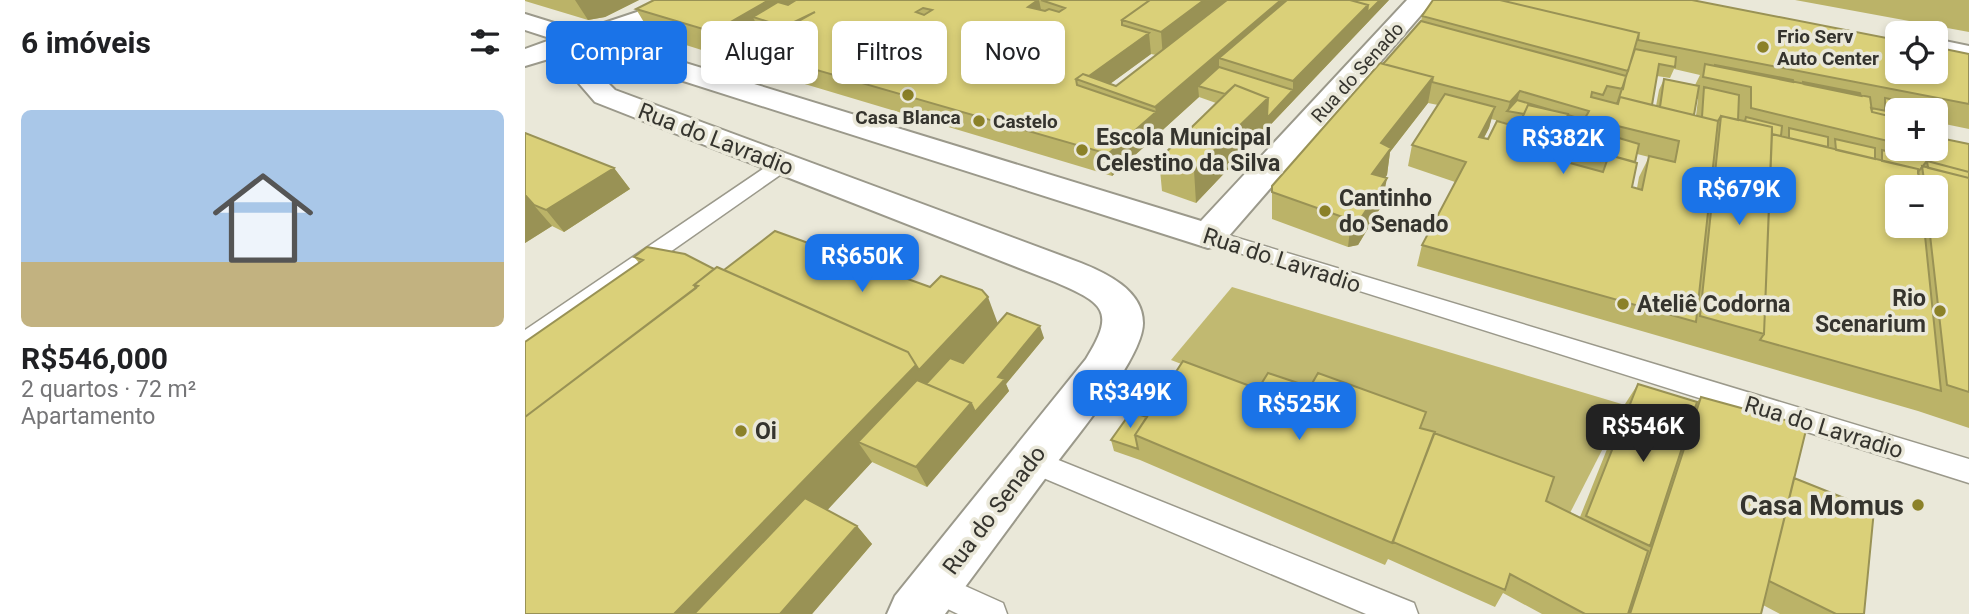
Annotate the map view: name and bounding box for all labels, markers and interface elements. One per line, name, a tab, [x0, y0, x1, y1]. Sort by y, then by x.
street label: Rua do Senado	[1306, 17, 1408, 127]
chip: Comprar	[546, 21, 687, 84]
chip: Alugar	[701, 21, 818, 84]
chip: Filtros	[832, 21, 947, 84]
chip: Novo	[961, 21, 1065, 84]
map controls	[1885, 21, 1948, 238]
button: locate	[1885, 21, 1948, 84]
icon: filters	[466, 23, 504, 61]
text: 6 imóveis	[21, 25, 151, 60]
place label: Frio Serv Auto Center	[1777, 25, 1879, 70]
marker: Frio Serv Auto Center	[1755, 39, 1771, 55]
marker: Casa Blanca	[900, 87, 916, 103]
street label: Rua do Lavradio	[634, 97, 797, 182]
button: +	[1885, 98, 1948, 161]
place label: Casa Blanca	[855, 106, 961, 129]
place label: Castelo	[993, 110, 1058, 133]
marker: Castelo	[971, 113, 987, 129]
pin: R$382K	[1506, 116, 1620, 176]
place label: Escola Municipal Celestino da Silva	[1096, 124, 1280, 177]
text: R$382K	[1522, 125, 1604, 152]
marker: Escola Municipal Celestino da Silva	[1074, 142, 1090, 158]
icon: home	[200, 155, 326, 281]
pin: R$679K	[1682, 168, 1796, 227]
button: −	[1885, 175, 1948, 238]
text: R$679K	[1698, 176, 1780, 203]
place label: Cantinho do Senado	[1339, 185, 1448, 238]
marker: Cantinho do Senado	[1317, 203, 1333, 219]
street label: Rua do Lavradio	[1200, 222, 1364, 299]
pin: R$650K	[805, 234, 919, 294]
text: R$650K	[821, 243, 903, 270]
place label: Rio Scenarium	[1815, 285, 1926, 338]
place label: Ateliê Codorna	[1637, 291, 1790, 318]
marker: Ateliê Codorna	[1615, 296, 1631, 312]
marker: Rio Scenarium	[1932, 303, 1948, 319]
text: R$546,000	[21, 341, 168, 376]
pin: R$349K	[1073, 370, 1187, 430]
text: 2 quartos · 72 m²	[21, 376, 196, 403]
text: R$349K	[1089, 379, 1171, 406]
pin: R$525K	[1242, 382, 1356, 442]
text: R$525K	[1258, 391, 1340, 418]
street label: Rua do Lavradio	[1741, 391, 1906, 464]
text: Apartamento	[21, 403, 155, 430]
pin: R$546K	[1586, 405, 1700, 464]
text: R$546K	[1602, 413, 1684, 440]
place label: Oi	[755, 418, 777, 445]
marker: Oi	[733, 423, 749, 439]
street label: Rua do Senado	[937, 441, 1052, 580]
place label: Casa Momus	[1740, 489, 1904, 522]
marker: Casa Momus	[1910, 497, 1926, 513]

